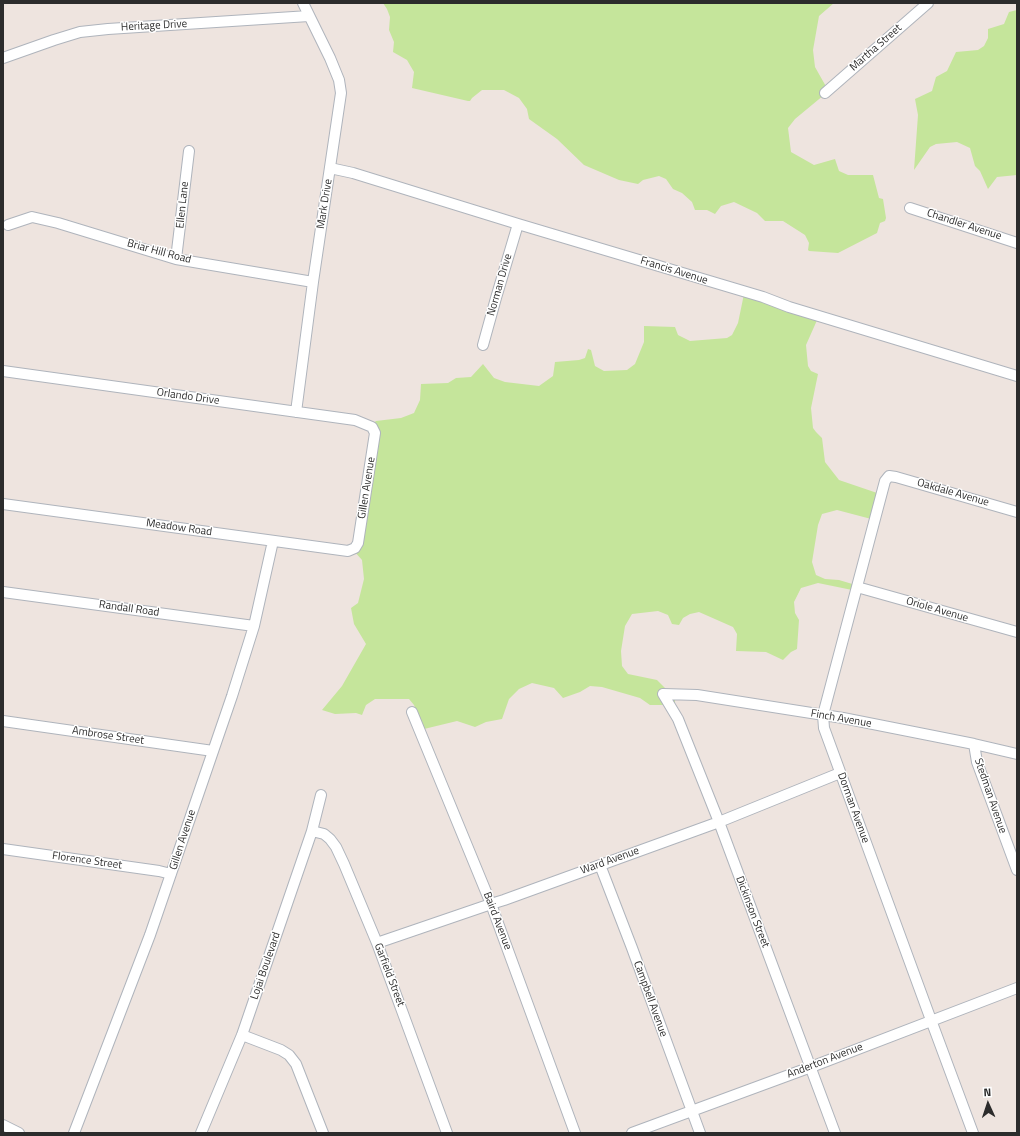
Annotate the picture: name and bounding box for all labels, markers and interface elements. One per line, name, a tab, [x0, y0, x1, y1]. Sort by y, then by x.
street label: Heritage Drive	[121, 18, 187, 34]
street label: Martha Street	[847, 22, 905, 74]
street label: Mark Drive	[315, 178, 335, 230]
street label: Ellen Lane	[174, 181, 192, 229]
street label: Chandler Avenue	[925, 207, 1003, 243]
street label: Briar Hill Road	[125, 237, 193, 267]
street label: Norman Drive	[485, 252, 515, 318]
street label: Francis Avenue	[639, 254, 709, 288]
street label: Orlando Drive	[156, 386, 220, 408]
street label: Gillen Avenue	[356, 456, 378, 520]
street label: Oakdale Avenue	[916, 476, 990, 510]
street label: Meadow Road	[145, 517, 213, 539]
street label: Oriole Avenue	[904, 595, 970, 625]
street label: Randall Road	[98, 598, 160, 620]
street label: Finch Avenue	[810, 707, 872, 731]
street label: Ambrose Street	[71, 724, 145, 748]
street label: Stedman Avenue	[971, 757, 1009, 835]
street label: Dorman Avenue	[834, 771, 872, 845]
street label: Gillen Avenue	[167, 808, 199, 872]
street label: Ward Avenue	[579, 844, 641, 878]
street label: Florence Street	[51, 850, 123, 872]
street label: Dickinson Street	[732, 874, 772, 950]
street label: Baird Avenue	[480, 890, 514, 952]
street label: Lojai Boulevard	[248, 931, 284, 1001]
street label: Garfield Street	[371, 941, 407, 1009]
street label: Campbell Avenue	[630, 959, 670, 1039]
street label: Anderton Avenue	[785, 1040, 865, 1082]
north arrow	[968, 1084, 1008, 1124]
text: N	[983, 1084, 992, 1100]

